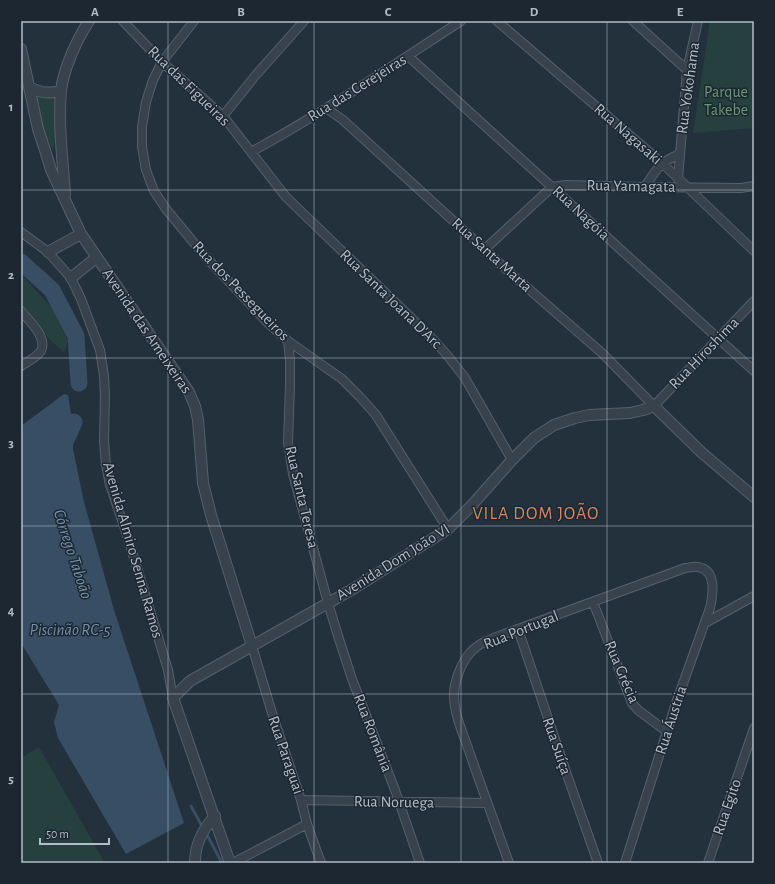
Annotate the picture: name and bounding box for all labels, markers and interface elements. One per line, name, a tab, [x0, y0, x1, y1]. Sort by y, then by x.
text: A	[91, 6, 99, 19]
text: B	[237, 6, 245, 19]
text: C	[385, 6, 392, 19]
text: D	[530, 6, 539, 19]
text: E	[677, 6, 684, 19]
street label: Rua Yokohama	[674, 41, 702, 135]
street label: Rua das Figueiras	[145, 43, 233, 129]
street label: Rua das Cerejeiras	[305, 51, 410, 125]
park label: Parque Takebe	[704, 84, 748, 118]
street label: Rua Nagasaki	[591, 100, 665, 168]
text: 1	[9, 101, 13, 114]
street label: Rua Yamagata	[586, 177, 676, 195]
street label: Rua Nagóia	[549, 183, 613, 243]
street label: Rua Santa Marta	[449, 215, 535, 295]
street label: Rua dos Pessegueiros	[190, 238, 293, 344]
street label: Rua Santa Joana D'Arc	[337, 246, 445, 352]
street label: Avenida das Ameixeiras	[99, 266, 195, 396]
text: 2	[8, 269, 14, 282]
street label: Rua Hiroshima	[666, 314, 742, 392]
text: 3	[8, 437, 14, 450]
street label: Rua Santa Teresa	[282, 444, 322, 550]
street label: Avenida Almiro Senna Ramos	[100, 460, 166, 640]
district label: VILA DOM JOÃO	[472, 502, 600, 523]
water label: Córrego Taboão	[51, 507, 95, 601]
street label: Avenida Dom João VI	[333, 521, 453, 603]
text: 4	[8, 605, 15, 618]
street label: Rua Portugal	[481, 608, 561, 652]
water label: Piscinão RC-5	[30, 621, 111, 638]
street label: Rua Grécia	[602, 639, 642, 705]
street label: Rua Áustria	[650, 683, 690, 756]
street label: Rua România	[351, 692, 395, 774]
street label: Rua Paraguai	[265, 714, 307, 796]
street label: Rua Suíça	[540, 715, 574, 777]
text: 5	[8, 773, 14, 786]
street label: Rua Egito	[710, 777, 744, 837]
street label: Rua Noruega	[354, 793, 434, 811]
scale bar	[40, 820, 109, 846]
text: 50 m	[46, 828, 69, 840]

